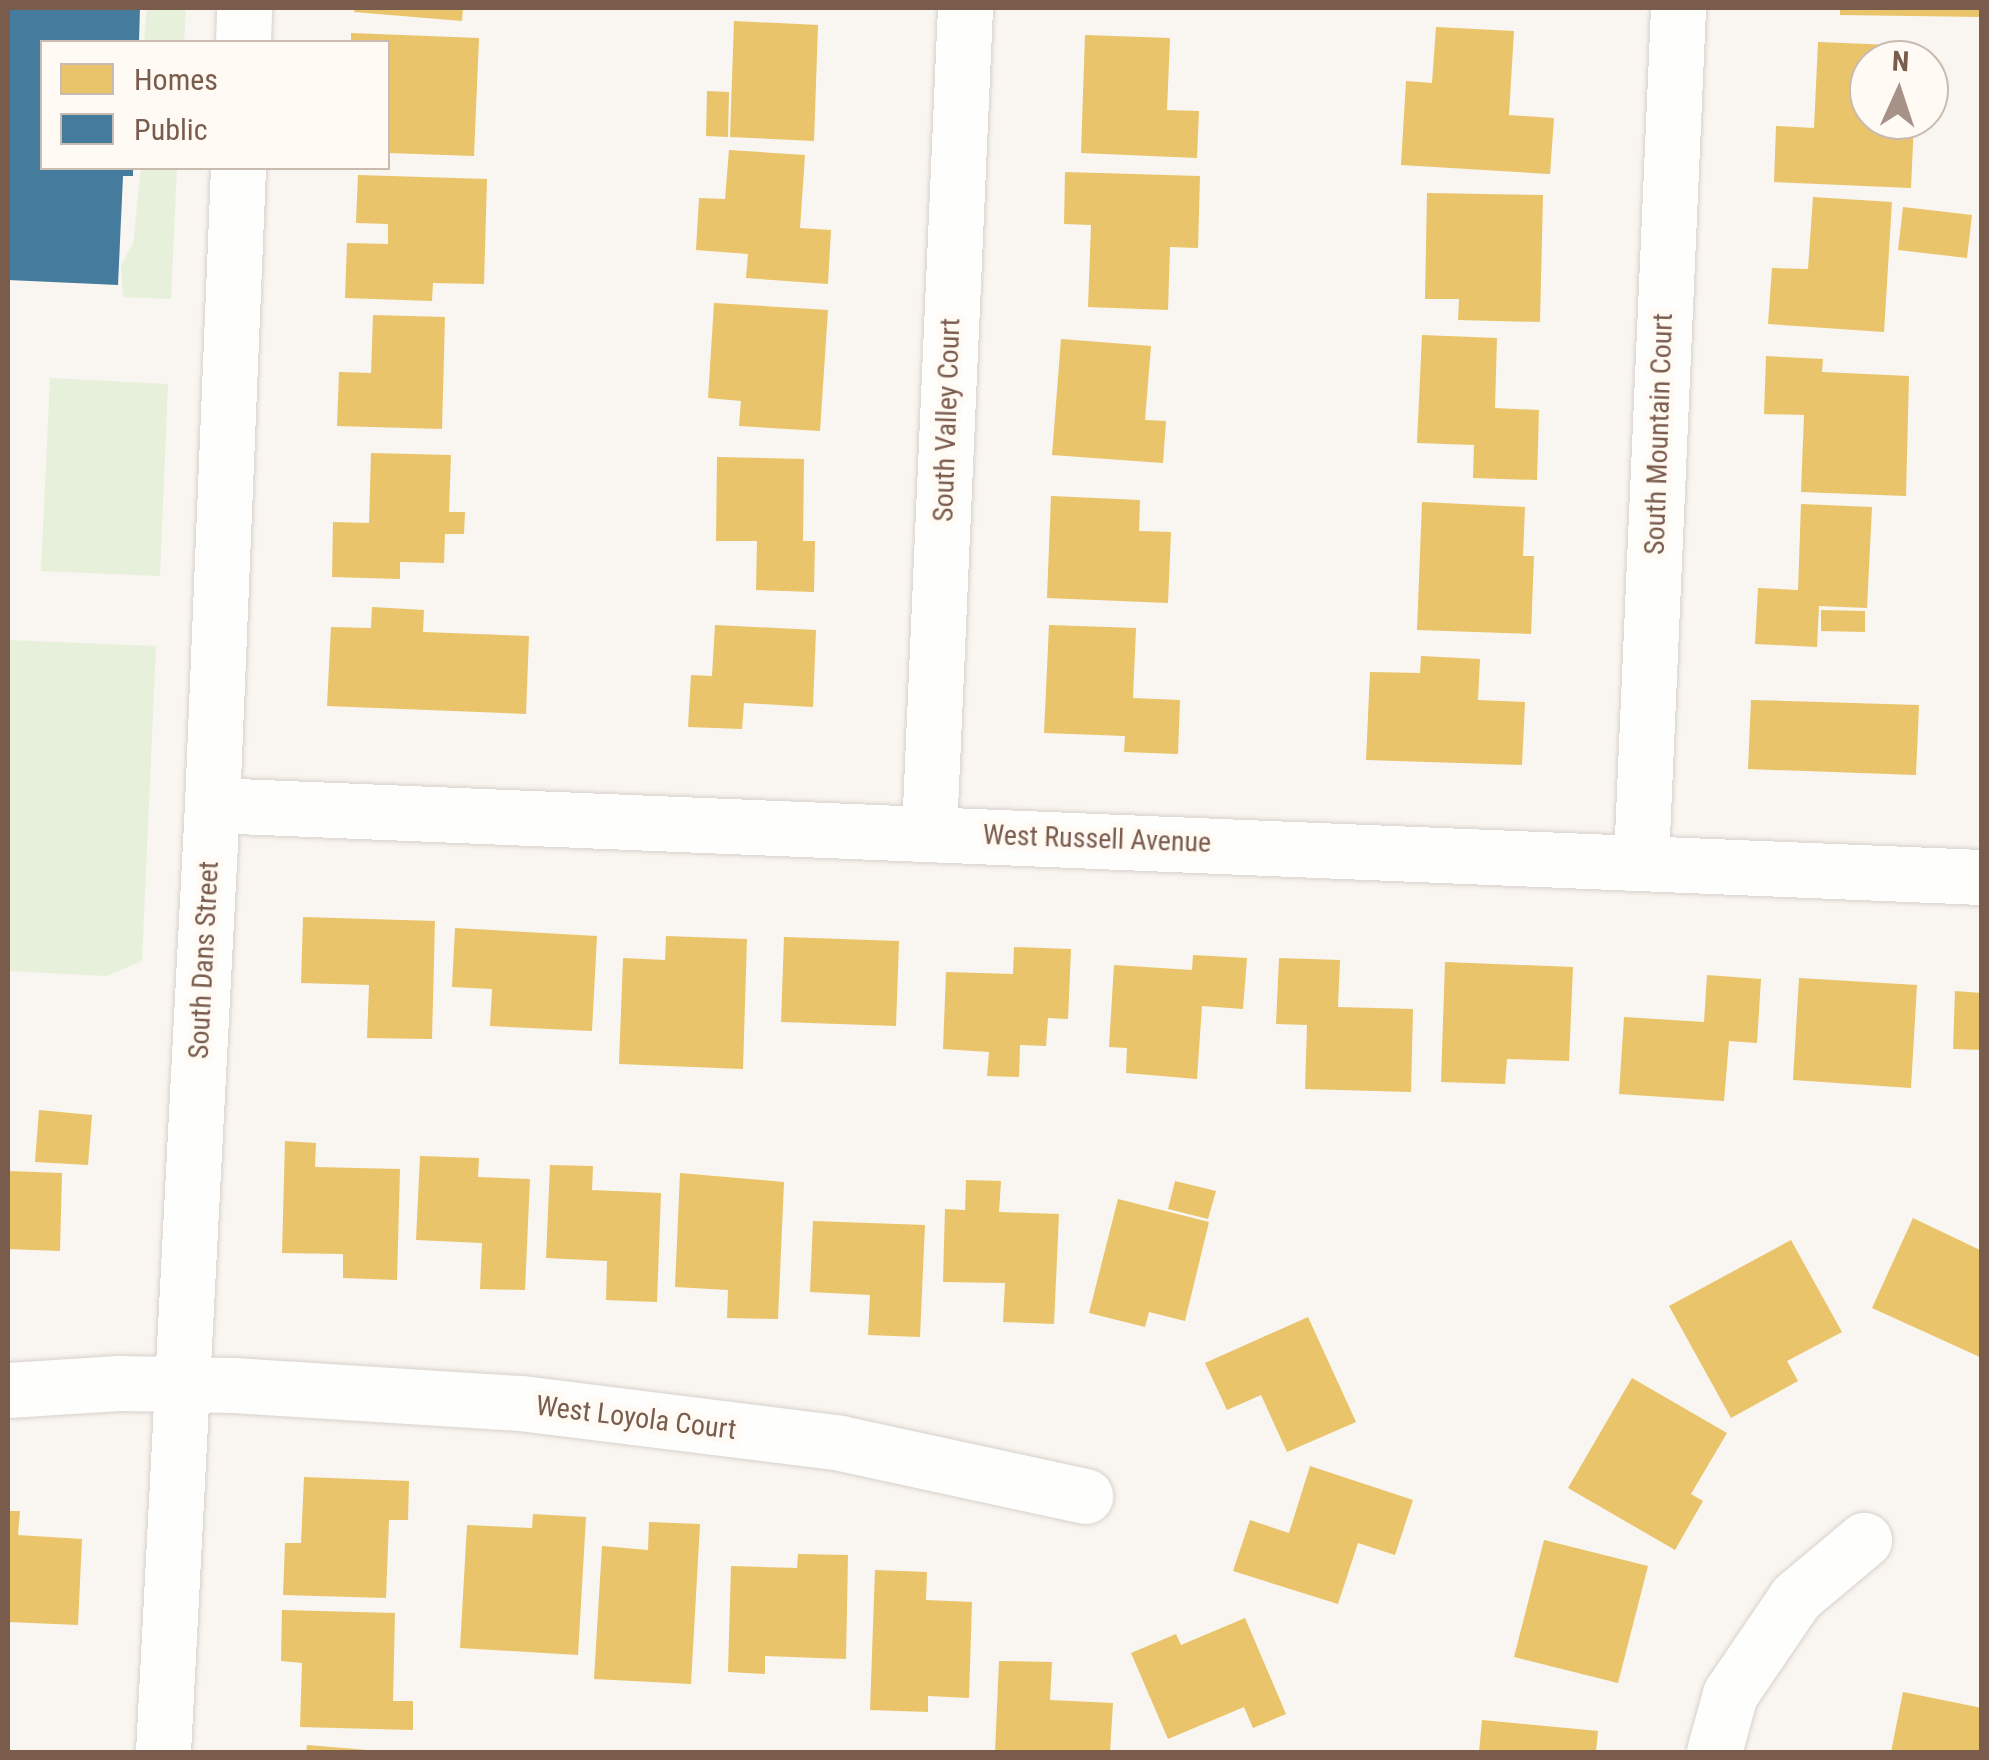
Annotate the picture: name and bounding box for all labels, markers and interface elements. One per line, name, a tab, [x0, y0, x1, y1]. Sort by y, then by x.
legend	[40, 40, 390, 170]
north arrow	[1849, 40, 1949, 140]
text: N	[1891, 45, 1910, 78]
text: Homes	[134, 62, 218, 97]
text: Public	[134, 112, 208, 147]
street label: South Mountain Court	[1638, 313, 1680, 555]
street label: South Valley Court	[927, 318, 967, 522]
street label: West Russell Avenue	[982, 818, 1212, 860]
street label: South Dans Street	[182, 860, 226, 1060]
street label: West Loyola Court	[534, 1389, 738, 1447]

